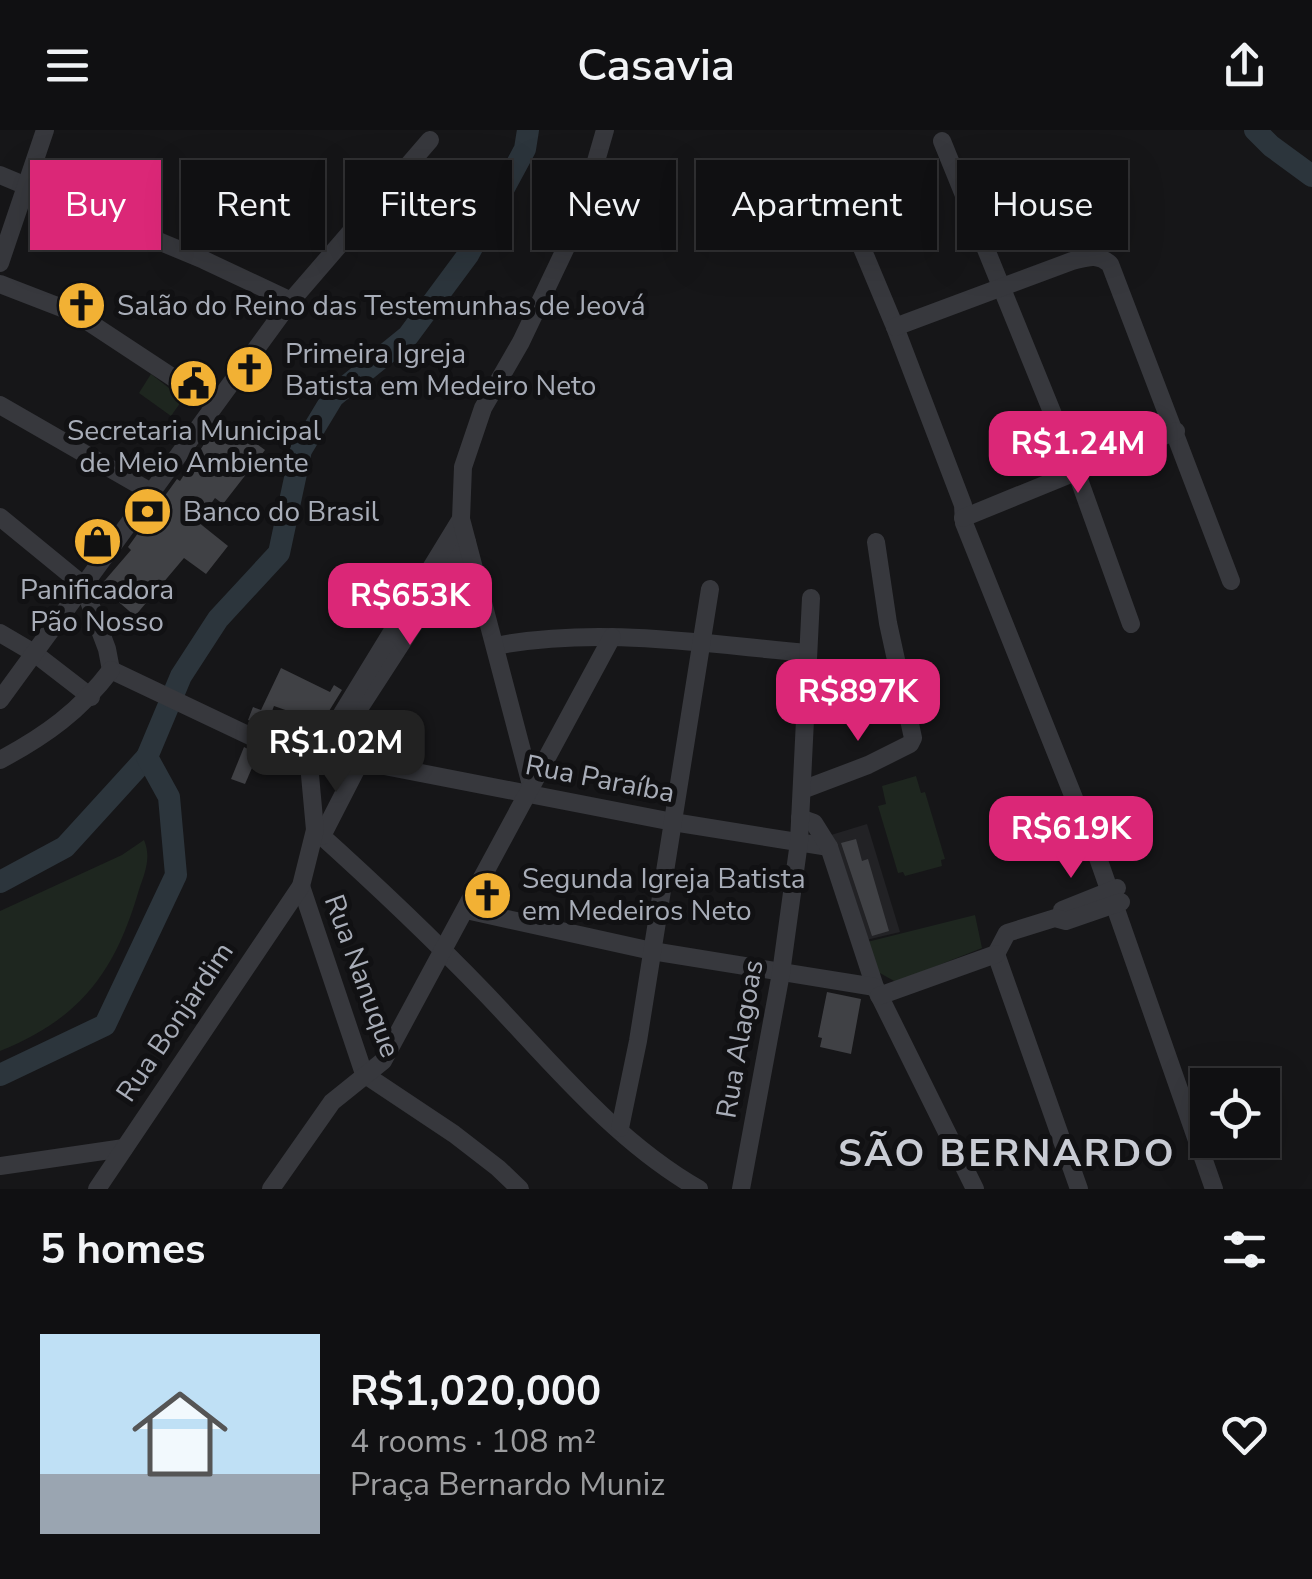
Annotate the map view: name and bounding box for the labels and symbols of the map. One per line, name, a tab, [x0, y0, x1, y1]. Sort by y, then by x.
church icon: Salão do Reino das Testemunhas de Jeová	[56, 280, 108, 332]
place label: Salão do Reino das Testemunhas de Jeová	[117, 287, 646, 325]
place label: Primeira Igreja Batista em Medeiro Neto	[285, 335, 596, 405]
church icon: Primeira Igreja Batista em Medeiro Neto	[224, 344, 276, 396]
public building icon: Secretaria Municipal de Meio Ambiente	[168, 357, 220, 409]
pin: R$1.24M	[986, 411, 1170, 496]
place label: Secretaria Municipal de Meio Ambiente	[67, 412, 322, 482]
bank icon: Banco do Brasil	[122, 486, 174, 538]
place label: Banco do Brasil	[183, 493, 380, 531]
shop icon: Panificadora Pão Nosso	[71, 516, 123, 568]
pin: R$653K	[329, 563, 491, 648]
place label: Panificadora Pão Nosso	[20, 571, 174, 641]
pin: R$897K	[777, 659, 939, 744]
pin: R$1.02M	[244, 710, 428, 795]
street label: Rua Paraíba	[522, 746, 678, 812]
pin: R$619K	[990, 796, 1152, 881]
place label: Segunda Igreja Batista em Medeiros Neto	[522, 860, 806, 930]
church icon: Segunda Igreja Batista em Medeiros Neto	[461, 869, 513, 921]
street label: Rua Nanuque	[315, 889, 409, 1063]
street label: Rua Bonjardim	[108, 935, 242, 1109]
street label: Rua Alagoas	[707, 957, 773, 1121]
district label: SÃO BERNARDO	[838, 1128, 1176, 1179]

